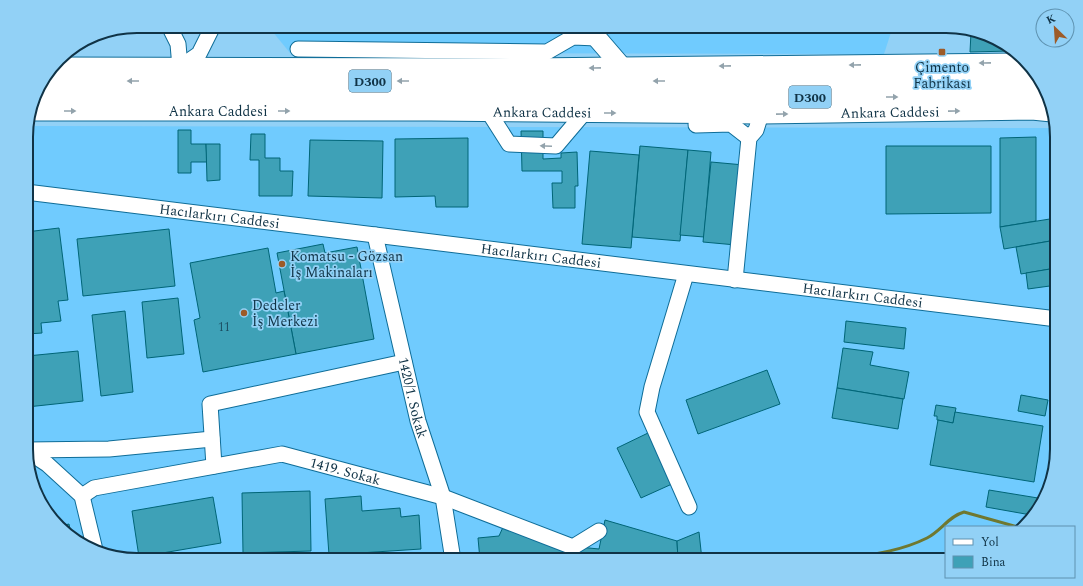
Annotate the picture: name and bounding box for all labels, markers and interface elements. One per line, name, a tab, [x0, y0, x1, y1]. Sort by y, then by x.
north arrow	[1035, 8, 1075, 48]
text: K	[1044, 10, 1059, 29]
marker: Çimento Fabrikası	[937, 47, 947, 57]
place label: Çimento Fabrikası	[913, 57, 971, 94]
one-way arrow	[978, 60, 991, 66]
one-way arrow	[848, 62, 861, 68]
one-way arrow	[718, 63, 731, 69]
one-way arrow	[589, 64, 601, 71]
road number: D300	[349, 70, 391, 92]
one-way arrow	[126, 78, 139, 84]
one-way arrow	[396, 78, 409, 84]
one-way arrow	[652, 78, 665, 84]
road number: D300	[789, 86, 831, 108]
one-way arrow	[886, 94, 899, 100]
street label: Ankara Caddesi	[168, 101, 268, 122]
street label: Ankara Caddesi	[840, 101, 940, 124]
street label: Ankara Caddesi	[492, 102, 592, 123]
one-way arrow	[64, 108, 77, 114]
one-way arrow	[278, 108, 291, 114]
one-way arrow	[948, 108, 961, 114]
one-way arrow	[604, 110, 617, 116]
one-way arrow	[776, 111, 789, 117]
one-way arrow	[540, 142, 552, 149]
street label: Hacılarkırı Caddesi	[158, 199, 281, 234]
street label: Hacılarkırı Caddesi	[480, 238, 602, 274]
place label: Komatsu - Gözsan İş Makinaları	[290, 246, 403, 283]
marker: Komatsu - Gözsan İş Makinaları	[277, 259, 287, 269]
street label: Hacılarkırı Caddesi	[801, 278, 924, 313]
place label: Dedeler İş Merkezi	[252, 295, 318, 332]
marker: Dedeler İş Merkezi	[239, 308, 249, 318]
house number: 11	[218, 318, 230, 337]
street label: 1420/1. Sokak	[393, 355, 433, 441]
street label: 1419. Sokak	[307, 452, 383, 491]
legend	[945, 526, 1075, 578]
text: Yol	[981, 533, 999, 552]
text: Bina	[981, 553, 1006, 572]

